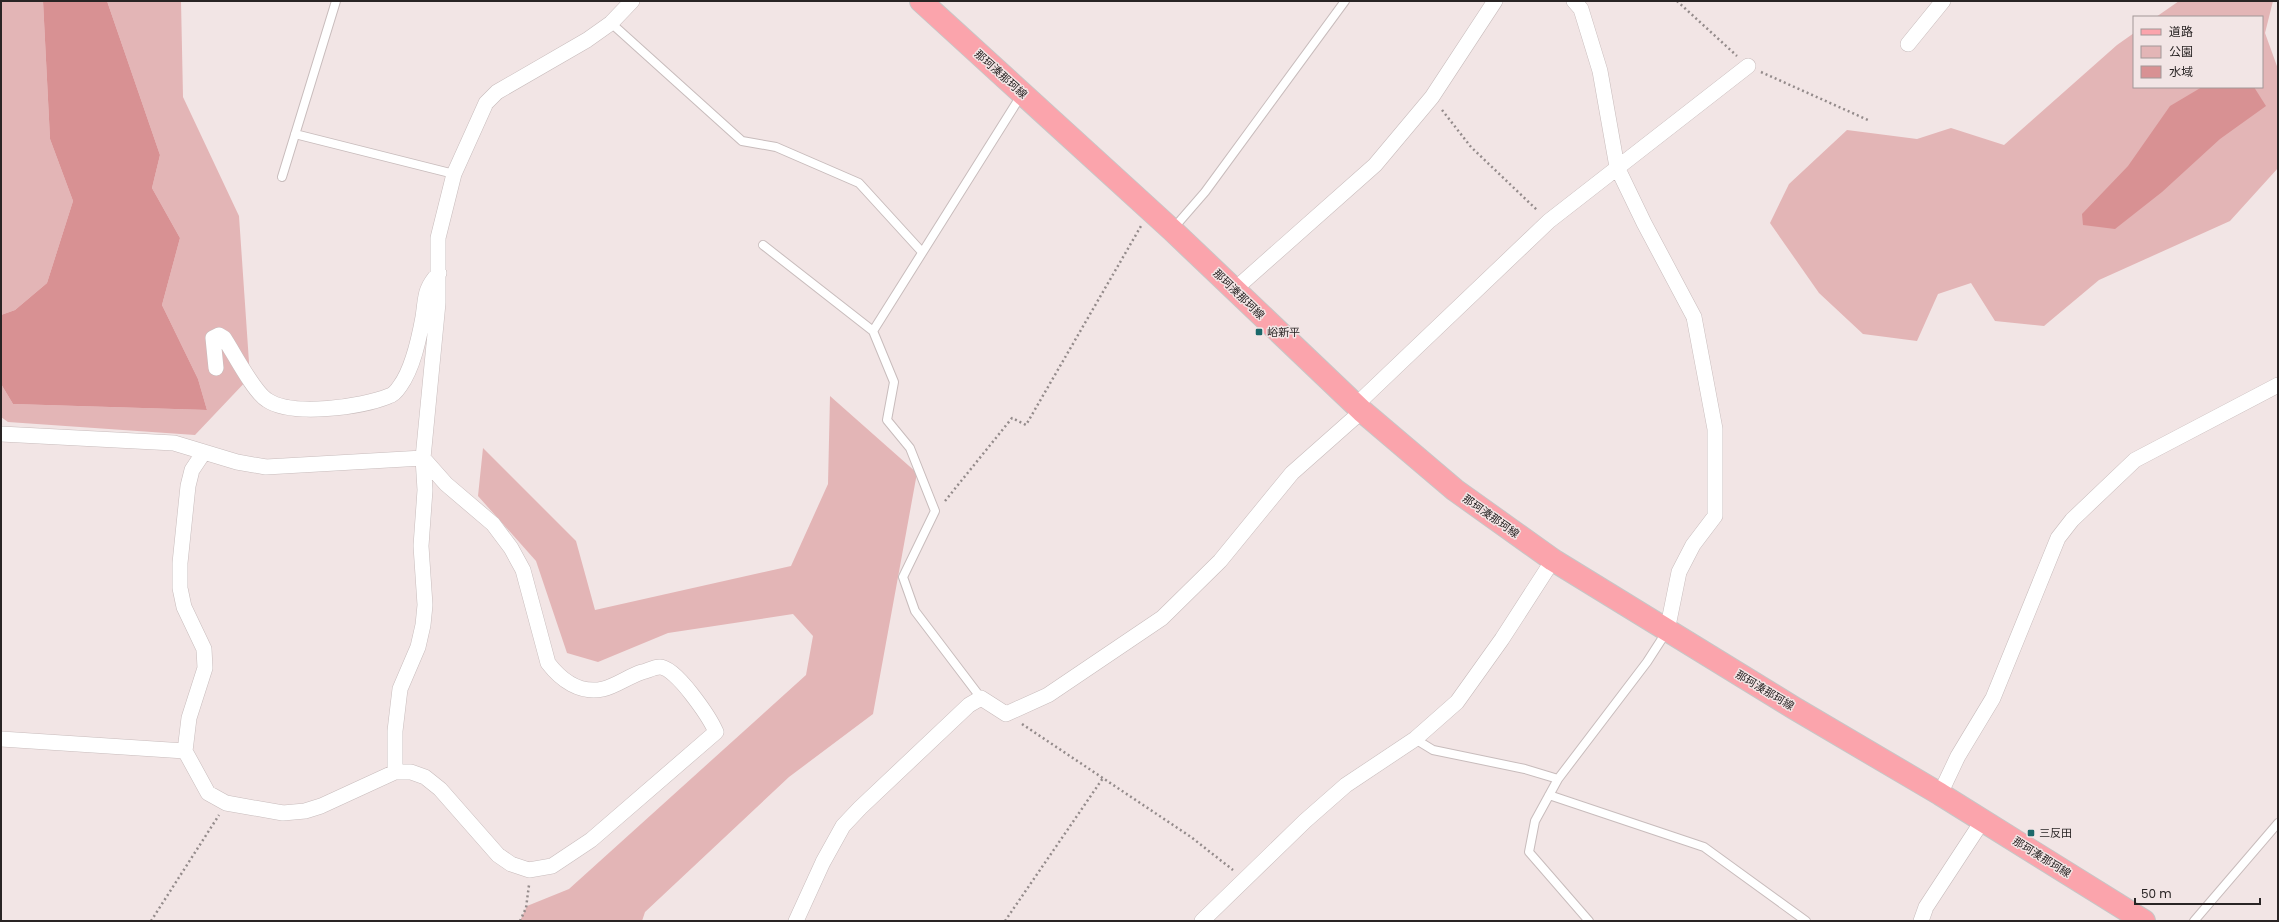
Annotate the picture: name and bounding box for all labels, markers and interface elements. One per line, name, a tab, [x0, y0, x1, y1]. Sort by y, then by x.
legend	[2133, 16, 2263, 88]
text: 道路	[2169, 23, 2193, 40]
text: 公園	[2169, 43, 2193, 60]
street label: 那珂湊那珂線	[971, 46, 1031, 102]
text: 水域	[2169, 63, 2193, 80]
street label: 那珂湊那珂線	[1210, 265, 1268, 323]
place label: 峪新平	[1267, 324, 1300, 340]
marker: 峪新平	[1254, 327, 1264, 337]
street label: 那珂湊那珂線	[1459, 491, 1523, 541]
street label: 那珂湊那珂線	[1733, 666, 1797, 714]
place label: 三反田	[2039, 825, 2072, 841]
marker: 三反田	[2026, 828, 2036, 838]
street label: 那珂湊那珂線	[2010, 833, 2074, 881]
scale bar	[2135, 880, 2260, 906]
text: 50 m	[2141, 885, 2172, 902]

